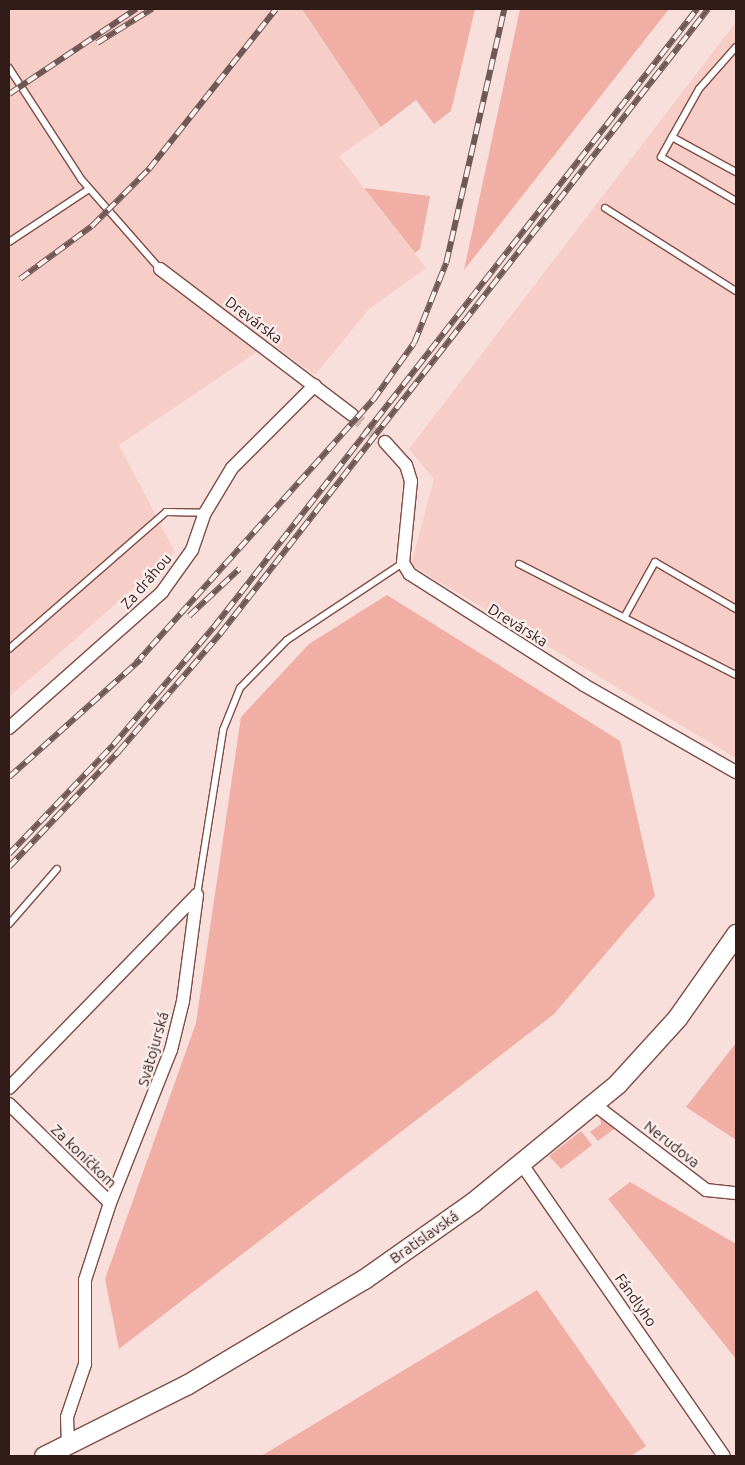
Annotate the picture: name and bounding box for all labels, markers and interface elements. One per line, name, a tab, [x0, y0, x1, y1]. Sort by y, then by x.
street label: Drevárska	[222, 293, 286, 347]
street label: Za dráhou	[117, 550, 175, 612]
street label: Drevárska	[485, 600, 551, 650]
street label: Svätojurská	[134, 1010, 172, 1088]
street label: Nerudova	[641, 1117, 703, 1171]
street label: Za koníčkom	[48, 1120, 120, 1192]
street label: Bratislavská	[386, 1207, 462, 1267]
street label: Fándlyho	[611, 1270, 661, 1330]

